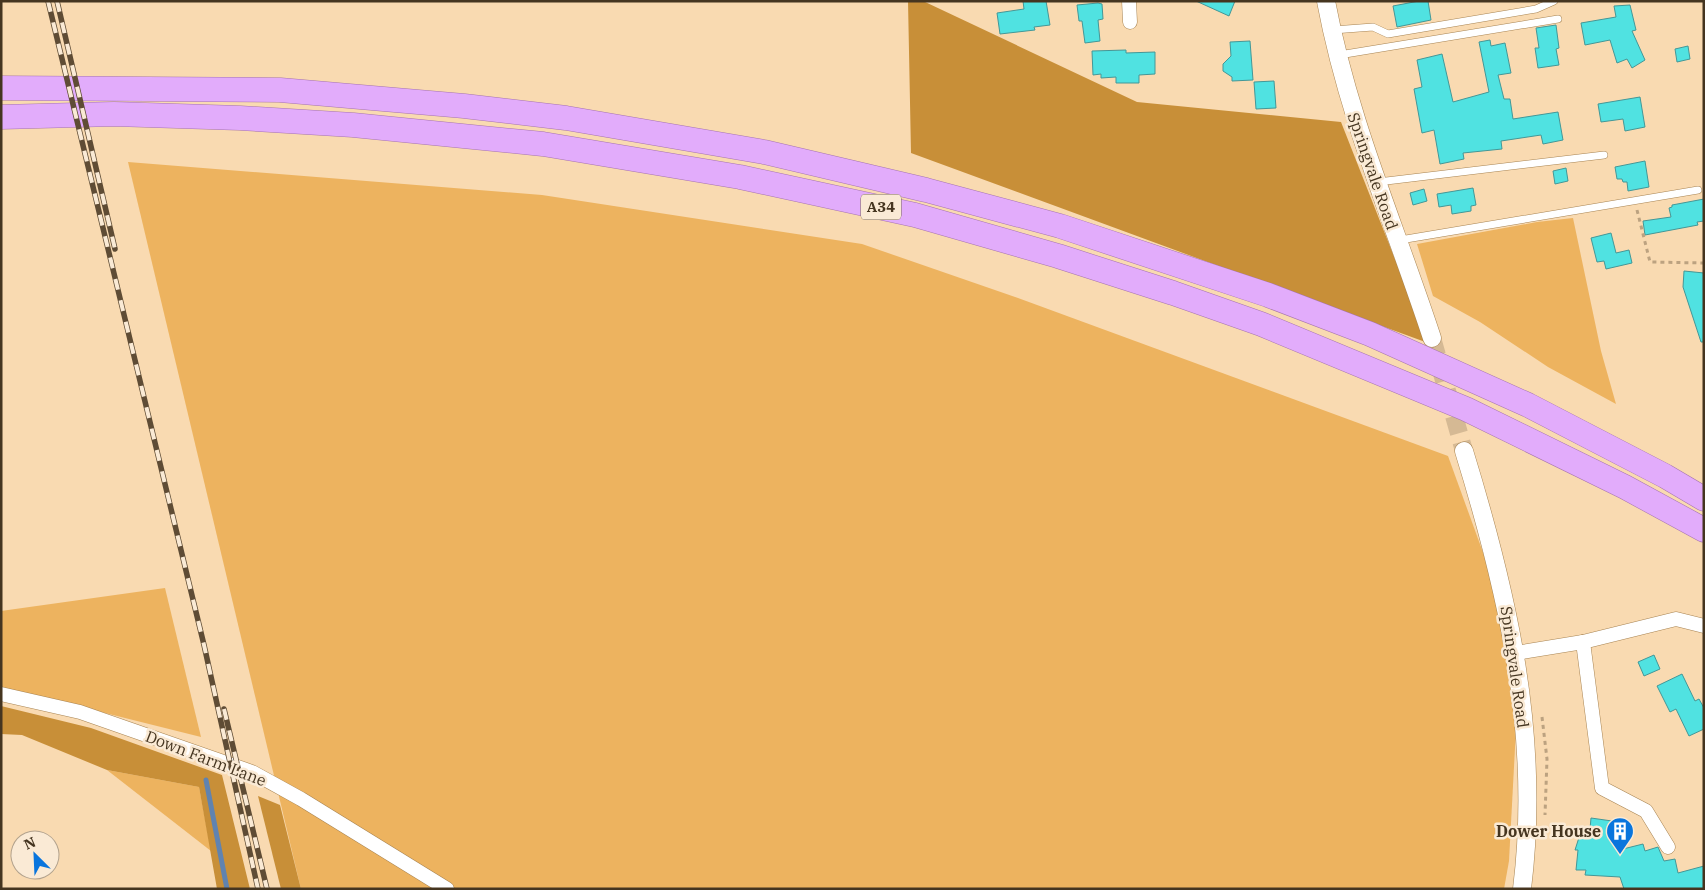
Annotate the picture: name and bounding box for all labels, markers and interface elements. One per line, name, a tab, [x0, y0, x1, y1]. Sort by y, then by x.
street label: Springvale Road	[1344, 110, 1403, 233]
road number: A34	[861, 194, 901, 220]
street label: Springvale Road	[1497, 605, 1533, 729]
street label: Down Farm Lane	[143, 726, 269, 790]
building icon: Dower House	[1605, 816, 1635, 855]
place label: Dower House	[1496, 821, 1601, 841]
north arrow	[10, 830, 60, 880]
text: N	[21, 833, 38, 854]

